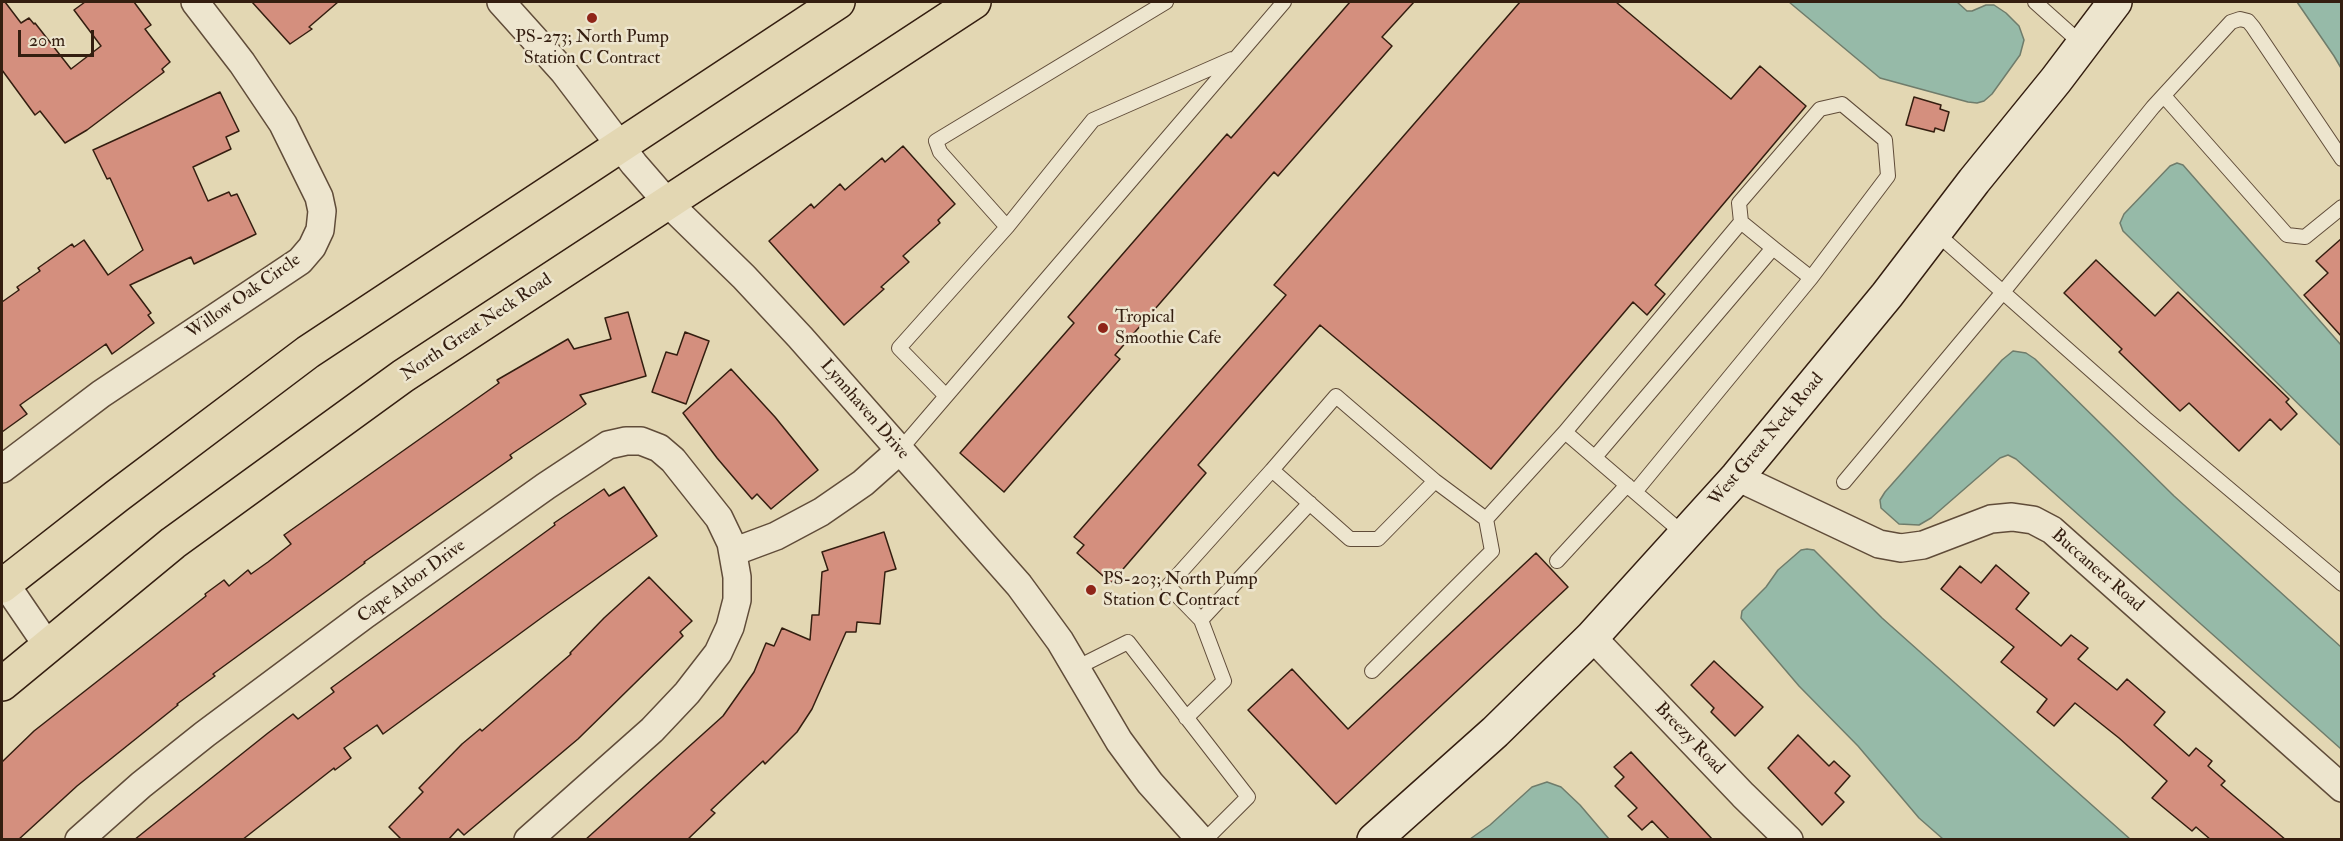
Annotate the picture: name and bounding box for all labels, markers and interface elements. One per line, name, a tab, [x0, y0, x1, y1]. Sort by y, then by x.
marker: PS-273; North Pump Station C Contract	[585, 11, 599, 25]
scale bar	[21, 18, 98, 56]
place label: PS-273; North Pump Station C Contract	[515, 27, 669, 70]
text: 20 m	[29, 29, 65, 52]
street label: Willow Oak Circle	[183, 250, 305, 344]
street label: North Great Neck Road	[398, 270, 556, 386]
place label: Tropical Smoothie Cafe	[1115, 307, 1221, 350]
marker: Tropical Smoothie Cafe	[1096, 321, 1110, 335]
street label: Lynnhaven Drive	[815, 356, 913, 464]
street label: West Great Neck Road	[1705, 369, 1829, 511]
street label: Buccaneer Road	[2046, 525, 2148, 617]
street label: Cape Arbor Drive	[354, 536, 470, 628]
place label: PS-203; North Pump Station C Contract	[1103, 569, 1258, 612]
marker: PS-203; North Pump Station C Contract	[1084, 583, 1098, 597]
street label: Breezy Road	[1649, 699, 1729, 779]

